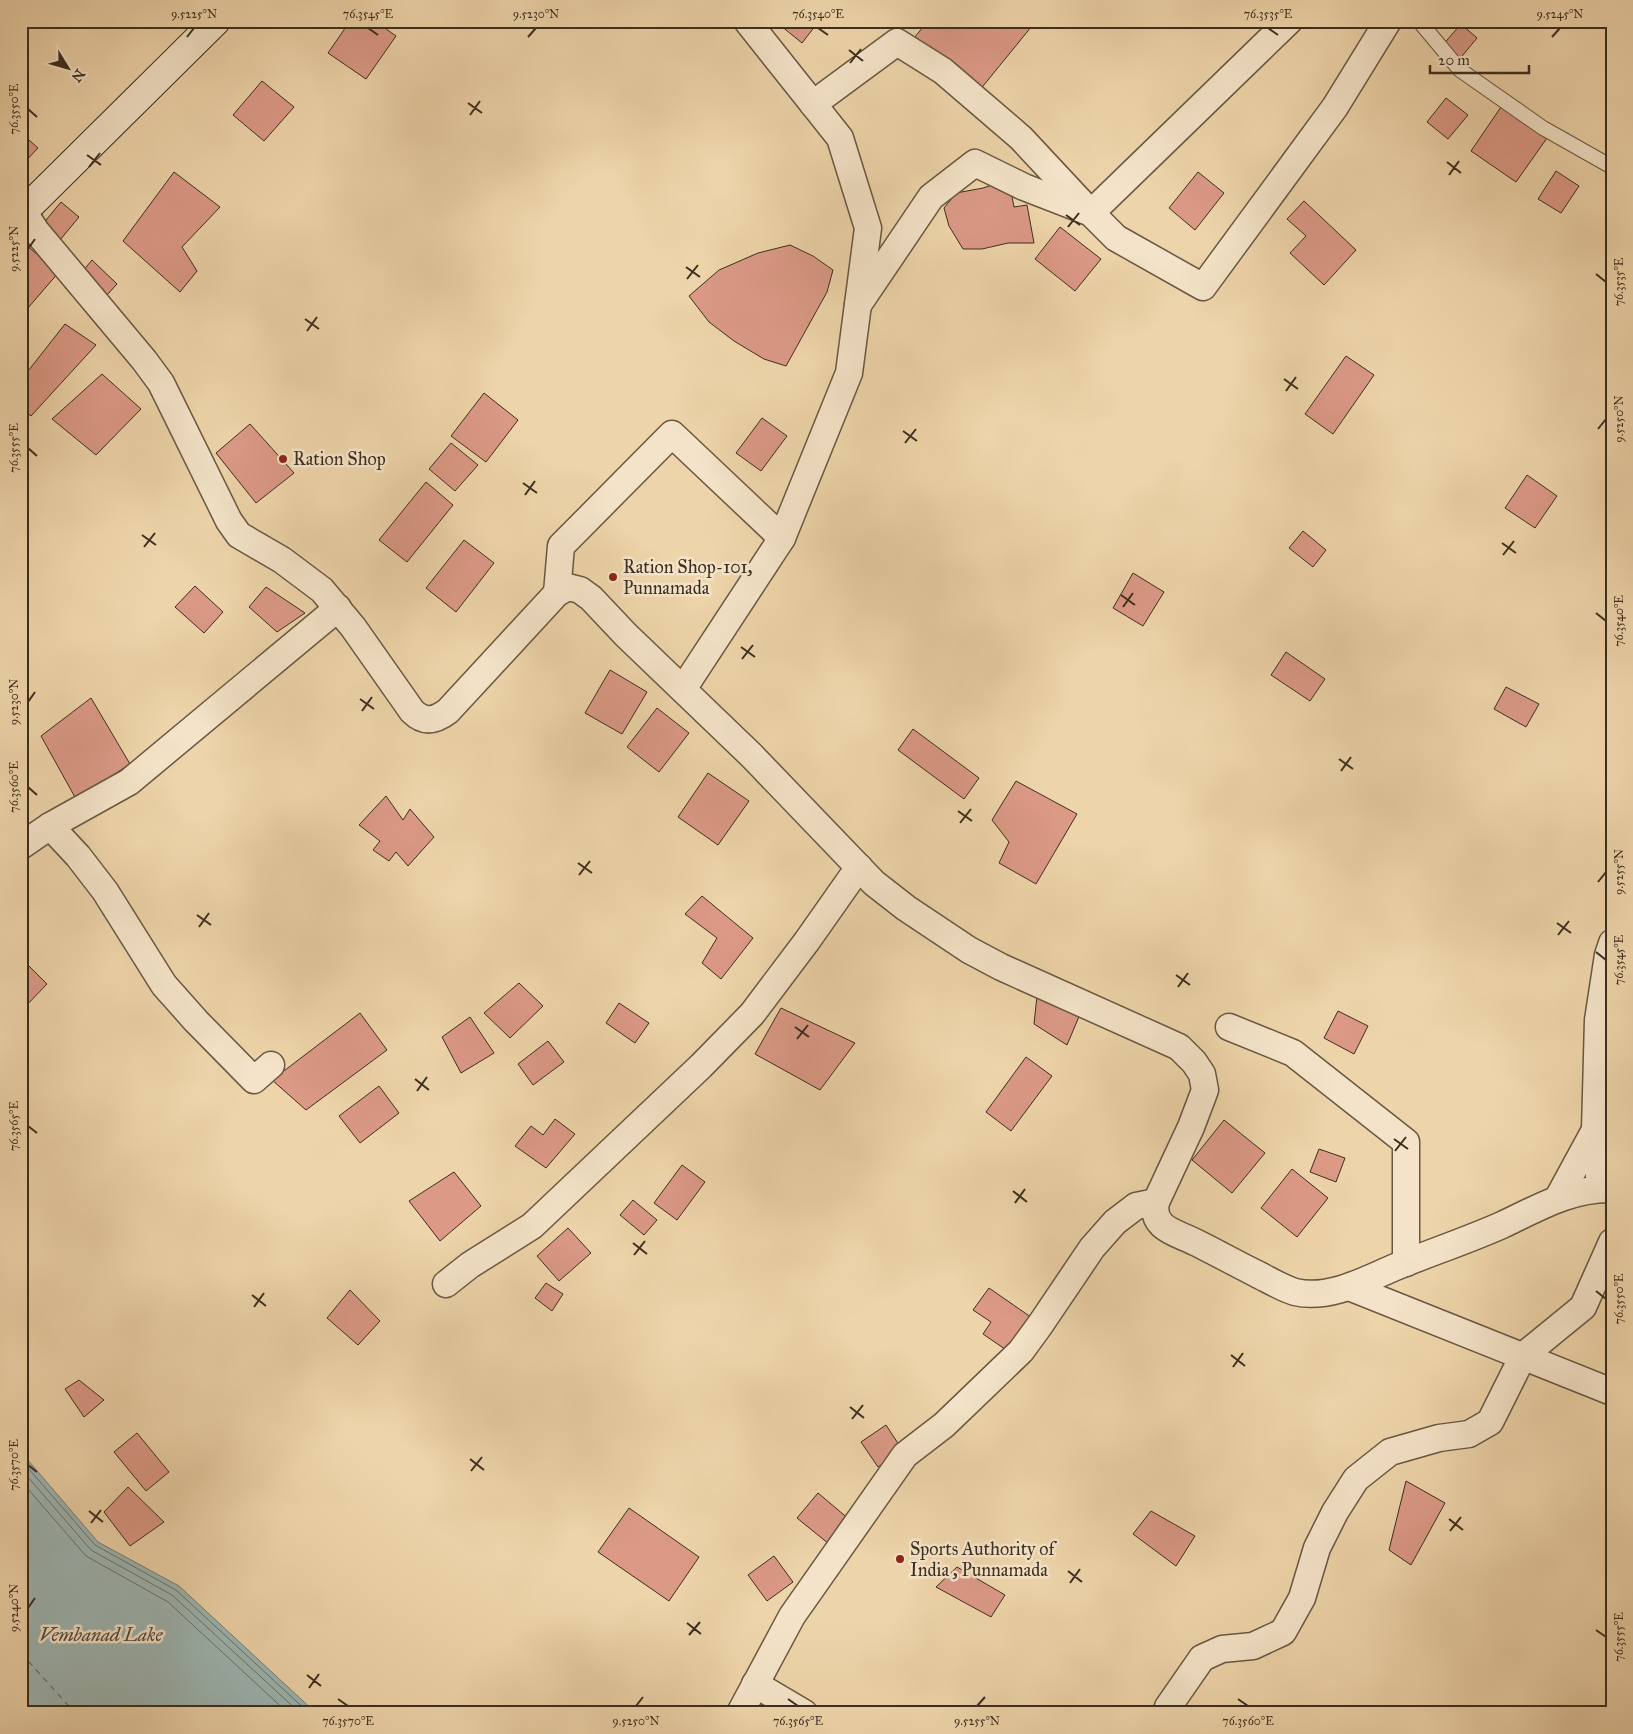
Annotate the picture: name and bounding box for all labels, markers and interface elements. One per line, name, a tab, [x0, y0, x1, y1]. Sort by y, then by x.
text: 9.5225°N	[171, 7, 217, 21]
text: 76.3545°E	[343, 7, 394, 21]
text: 9.5230°N	[513, 7, 559, 21]
text: 76.3540°E	[792, 7, 844, 21]
text: 76.3535°E	[1244, 7, 1293, 21]
text: 9.5245°N	[1536, 7, 1584, 21]
north arrow	[42, 42, 92, 92]
scale bar	[1430, 42, 1529, 74]
text: 20 m	[1438, 51, 1470, 69]
text: N	[68, 66, 88, 85]
text: 76.3550°E	[7, 83, 21, 134]
text: 9.5225°N	[7, 226, 21, 272]
text: 76.3535°E	[1612, 257, 1626, 306]
text: 9.5250°N	[1612, 395, 1626, 443]
text: 76.3555°E	[7, 423, 21, 473]
place label: Ration Shop	[293, 448, 386, 470]
marker: Ration Shop	[277, 453, 289, 465]
place label: Ration Shop-101, Punnamada	[623, 556, 753, 599]
marker: Ration Shop-101, Punnamada	[607, 571, 619, 583]
text: 76.3540°E	[1612, 595, 1626, 647]
text: 9.5230°N	[7, 679, 21, 725]
text: 76.3560°E	[7, 761, 21, 813]
text: 9.5255°N	[1612, 849, 1626, 895]
text: 76.3545°E	[1612, 934, 1626, 985]
text: 76.3565°E	[7, 1101, 21, 1151]
text: 76.3550°E	[1612, 1273, 1626, 1324]
text: 76.3570°E	[7, 1439, 21, 1491]
place label: Sports Authority of India , Punnamada	[910, 1538, 1057, 1581]
marker: Sports Authority of India , Punnamada	[894, 1553, 906, 1565]
text: 9.5240°N	[7, 1584, 21, 1632]
text: 76.3555°E	[1612, 1612, 1626, 1662]
water label: Vembanad Lake	[39, 1623, 164, 1646]
text: 76.3570°E	[322, 1714, 374, 1728]
text: 9.5250°N	[612, 1714, 660, 1728]
text: 76.3565°E	[773, 1714, 823, 1728]
text: 9.5255°N	[954, 1714, 1000, 1728]
text: 76.3560°E	[1222, 1714, 1274, 1728]

